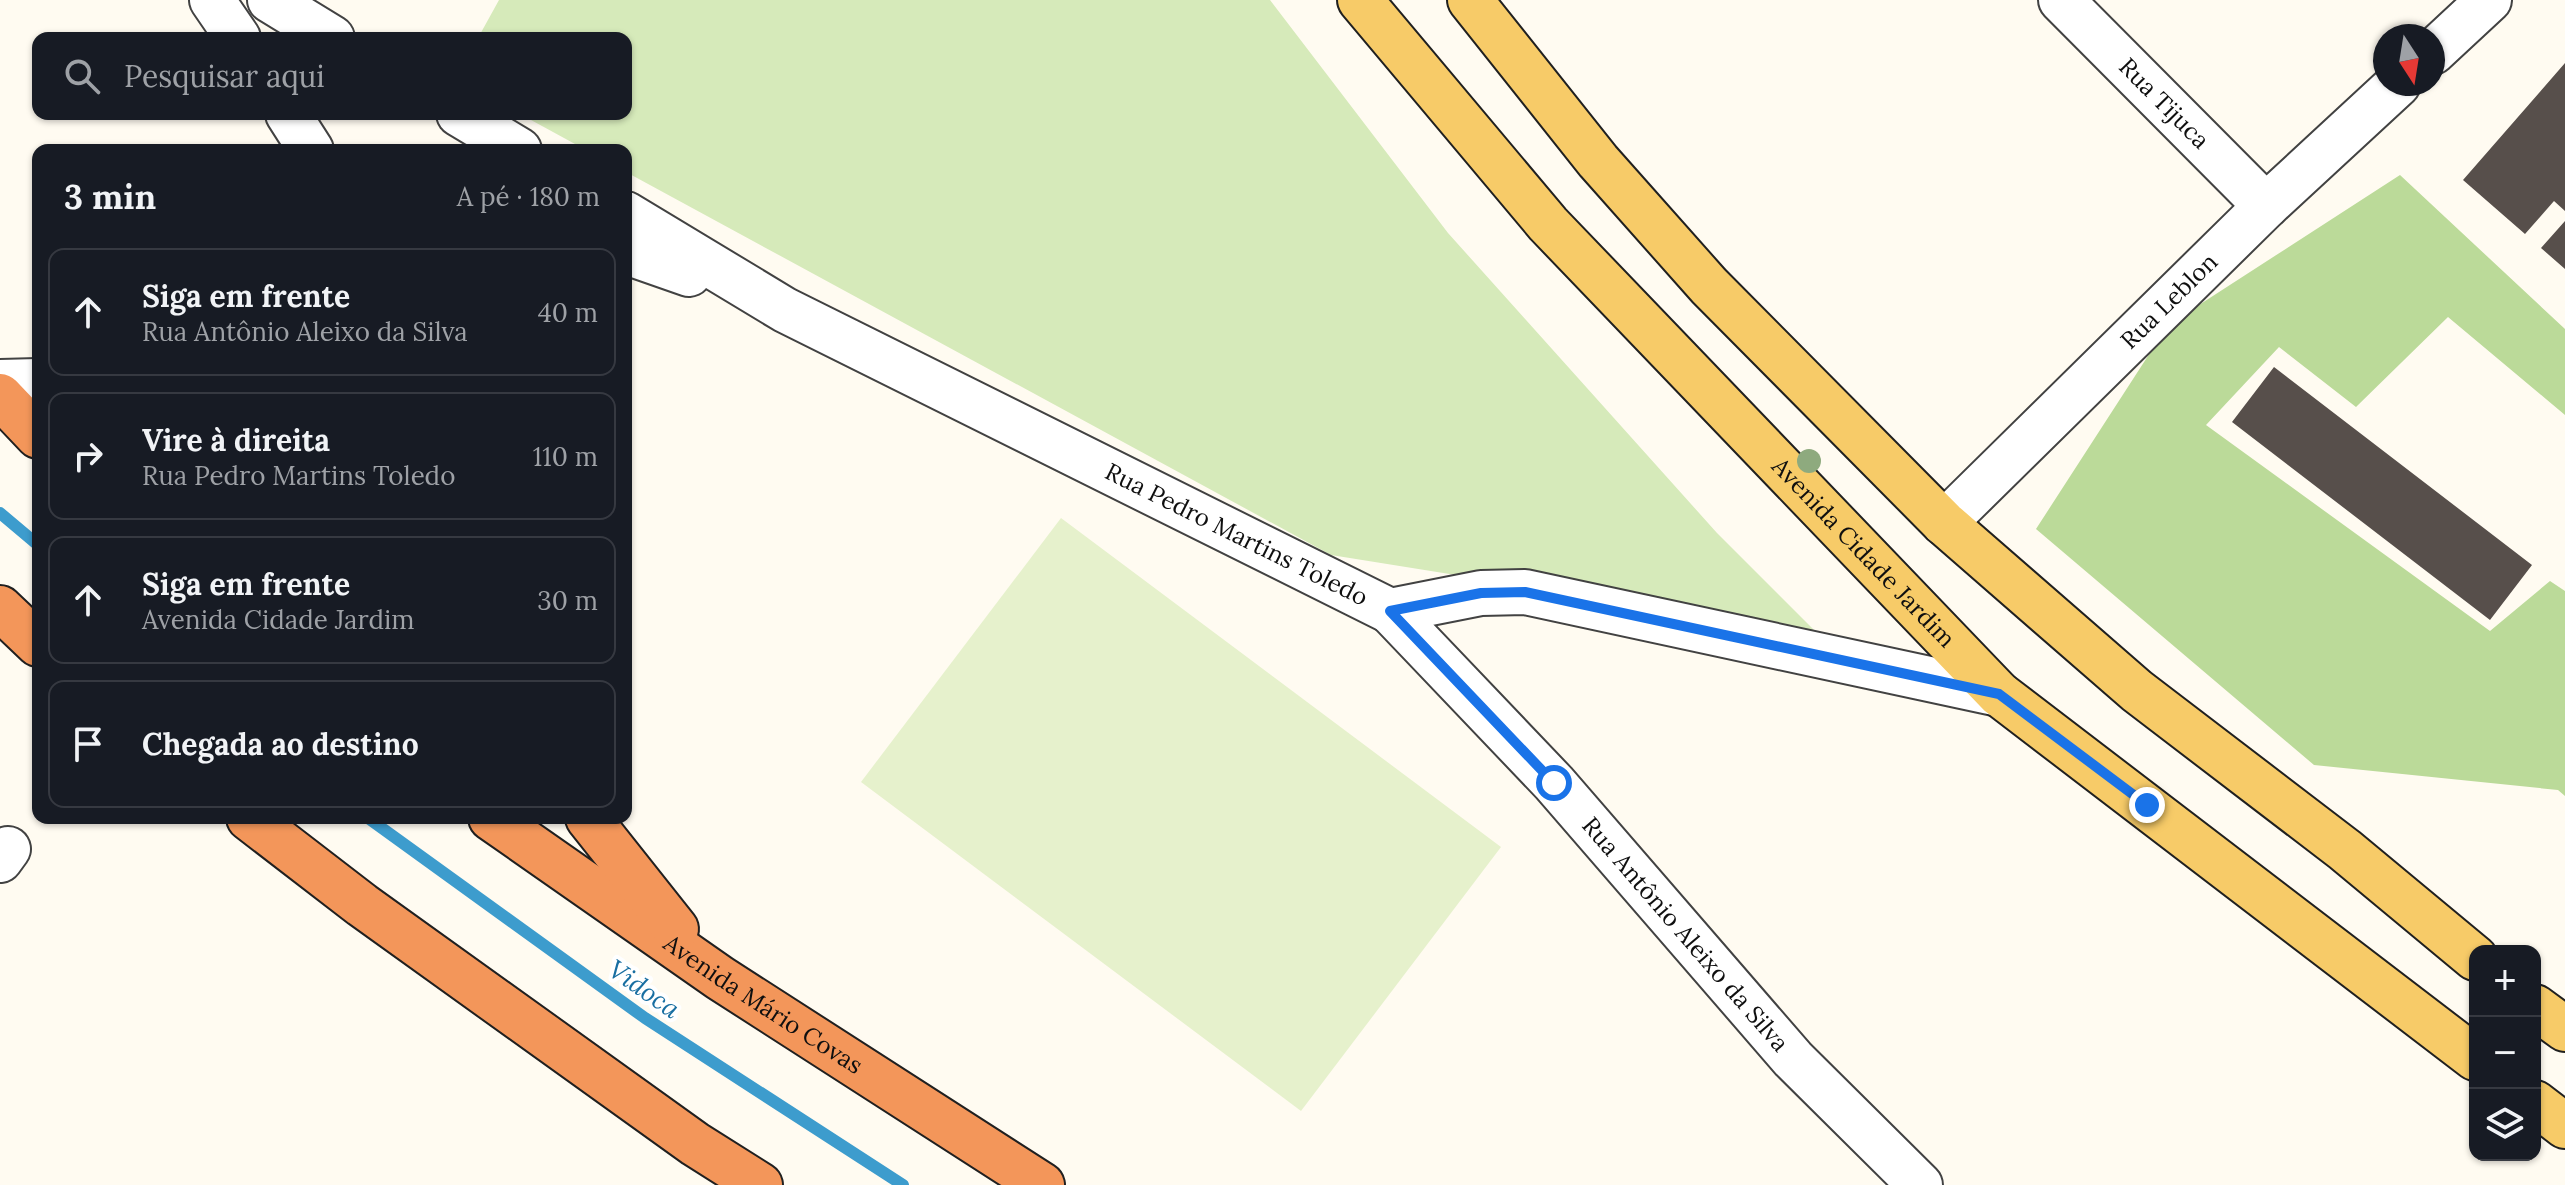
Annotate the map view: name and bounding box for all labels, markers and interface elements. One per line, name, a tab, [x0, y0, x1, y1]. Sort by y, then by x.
north arrow	[2373, 24, 2445, 96]
search box	[32, 32, 632, 120]
street label: Rua Tijuca	[2112, 51, 2216, 155]
icon: search	[60, 54, 104, 98]
text: Pesquisar aqui	[124, 57, 325, 95]
text: 3 min	[64, 175, 156, 218]
text: A pé · 180 m	[457, 180, 600, 213]
street label: Rua Leblon	[2114, 246, 2224, 356]
text: Siga em frente	[142, 277, 350, 315]
icon: ahead	[66, 290, 110, 334]
text: 40 m	[538, 296, 598, 329]
text: Rua Antônio Aleixo da Silva	[142, 315, 468, 348]
text: Vire à direita	[142, 421, 330, 459]
icon: right	[66, 434, 110, 478]
text: 110 m	[533, 440, 598, 473]
street label: Avenida Cidade Jardim	[1765, 450, 1962, 654]
street label: Rua Pedro Martins Toledo	[1100, 456, 1373, 613]
text: Rua Pedro Martins Toledo	[142, 459, 455, 492]
text: Siga em frente	[142, 565, 350, 603]
icon: ahead	[66, 578, 110, 622]
text: 30 m	[537, 584, 598, 617]
text: Avenida Cidade Jardim	[142, 603, 415, 636]
icon: arrive	[66, 722, 110, 766]
text: Chegada ao destino	[142, 725, 419, 763]
route start	[1536, 765, 1572, 801]
route end	[2129, 787, 2165, 823]
street label: Rua Antônio Aleixo da Silva	[1575, 810, 1796, 1058]
street label: Avenida Mário Covas	[657, 927, 869, 1081]
map controls	[2469, 945, 2541, 1161]
button: +	[2469, 945, 2541, 1017]
water label: Vidoca	[602, 952, 687, 1025]
button: −	[2469, 1017, 2541, 1089]
button: layers	[2469, 1089, 2541, 1161]

